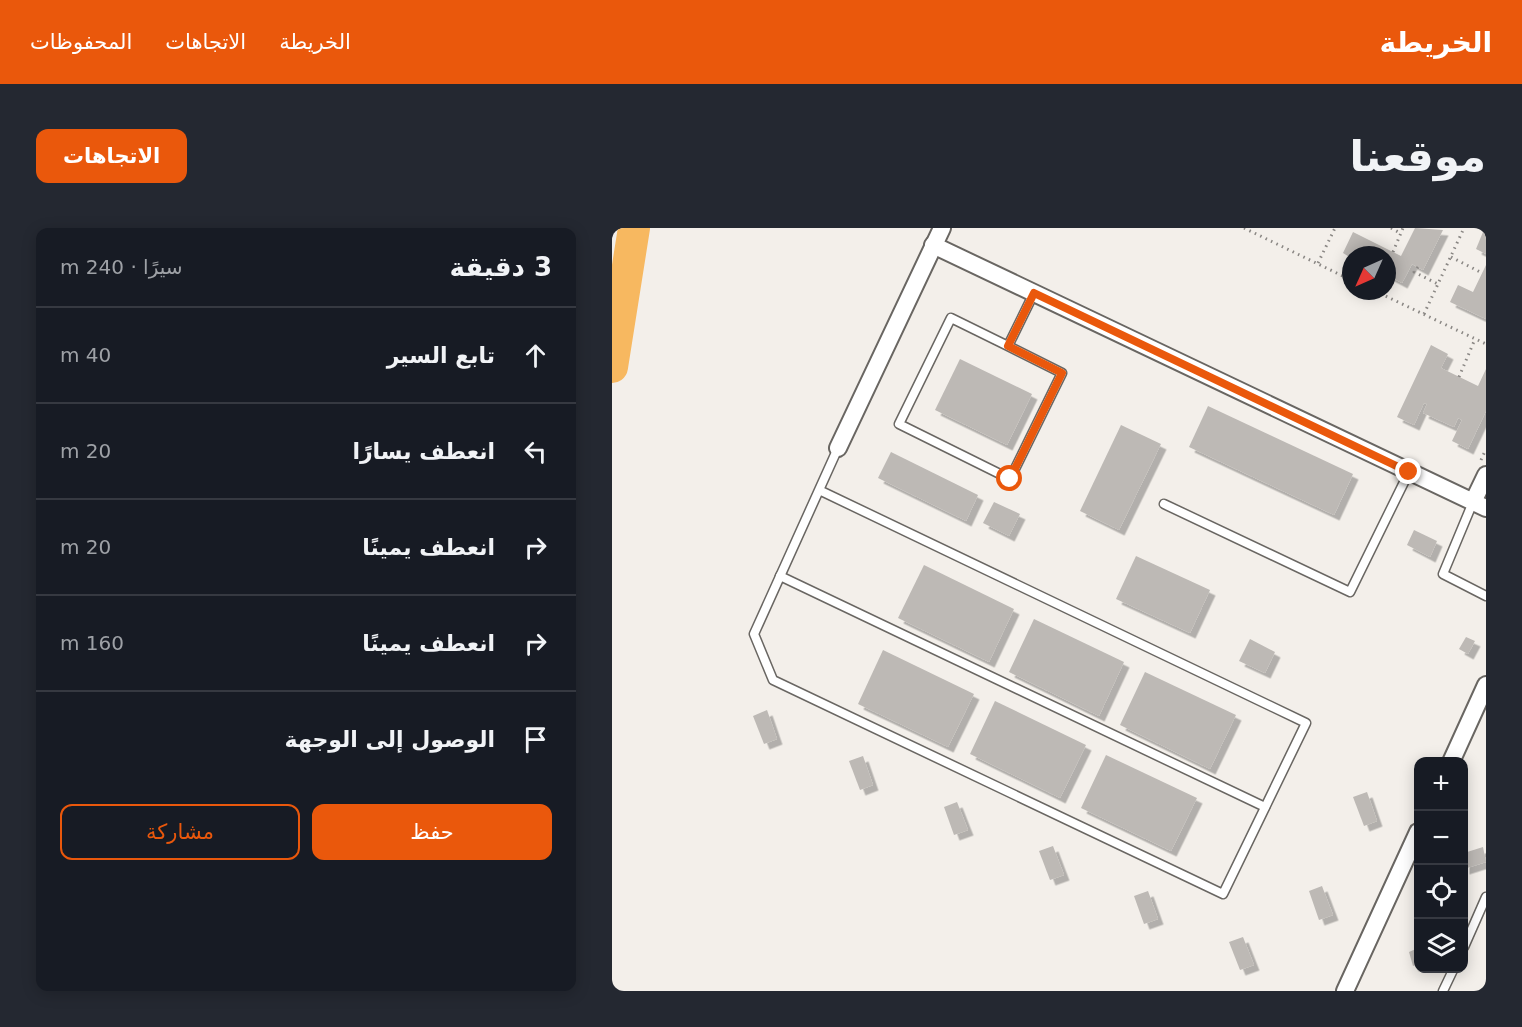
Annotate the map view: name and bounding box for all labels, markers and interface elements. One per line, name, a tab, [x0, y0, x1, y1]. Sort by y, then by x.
text: الخريطة	[1380, 26, 1492, 59]
text: المحفوظات	[30, 30, 132, 54]
text: الاتجاهات	[165, 30, 246, 54]
text: الخريطة	[279, 30, 351, 54]
button: الاتجاهات	[36, 129, 187, 183]
text: موقعنا	[1350, 132, 1486, 181]
north arrow	[1342, 246, 1396, 300]
text: 3 دقيقة	[449, 252, 552, 282]
text: سيرًا · 240 m	[60, 255, 183, 279]
icon: ahead	[519, 339, 552, 372]
text: 40 m	[60, 343, 111, 367]
text: تابع السير	[387, 343, 495, 368]
icon: left	[519, 435, 552, 468]
text: 20 m	[60, 439, 111, 463]
text: انعطف يسارًا	[352, 439, 495, 464]
route end	[1395, 458, 1421, 484]
route start	[996, 465, 1022, 491]
icon: right	[519, 531, 552, 564]
text: 20 m	[60, 535, 111, 559]
text: انعطف يمينًا	[362, 535, 495, 560]
icon: right	[519, 627, 552, 660]
text: 160 m	[60, 631, 124, 655]
text: انعطف يمينًا	[362, 631, 495, 656]
icon: arrive	[519, 723, 552, 756]
text: الوصول إلى الوجهة	[285, 727, 495, 752]
map controls	[1414, 757, 1468, 973]
button: +	[1414, 757, 1468, 811]
button: مشاركة	[60, 804, 300, 860]
button: حفظ	[312, 804, 552, 860]
button: −	[1414, 811, 1468, 865]
button: locate	[1414, 865, 1468, 919]
button: layers	[1414, 919, 1468, 973]

